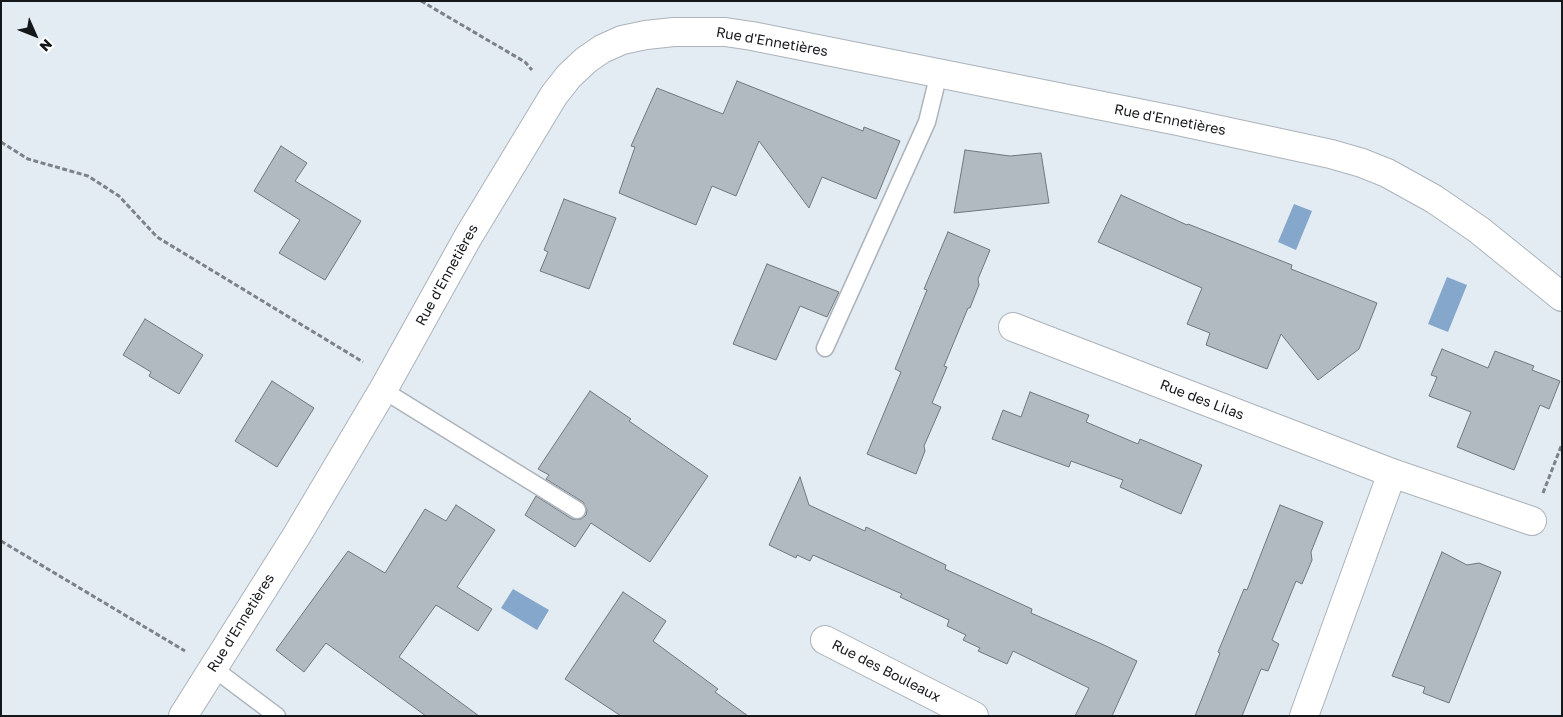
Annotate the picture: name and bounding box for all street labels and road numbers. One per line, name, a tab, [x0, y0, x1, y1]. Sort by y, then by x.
street label: Rue d'Ennetières	[715, 24, 829, 60]
street label: Rue d'Ennetières	[1113, 101, 1227, 139]
street label: Rue d'Ennetières	[412, 221, 482, 329]
street label: Rue des Lilas	[1158, 376, 1246, 424]
street label: Rue d'Ennetières	[204, 571, 278, 675]
street label: Rue des Bouleaux	[829, 636, 943, 706]

